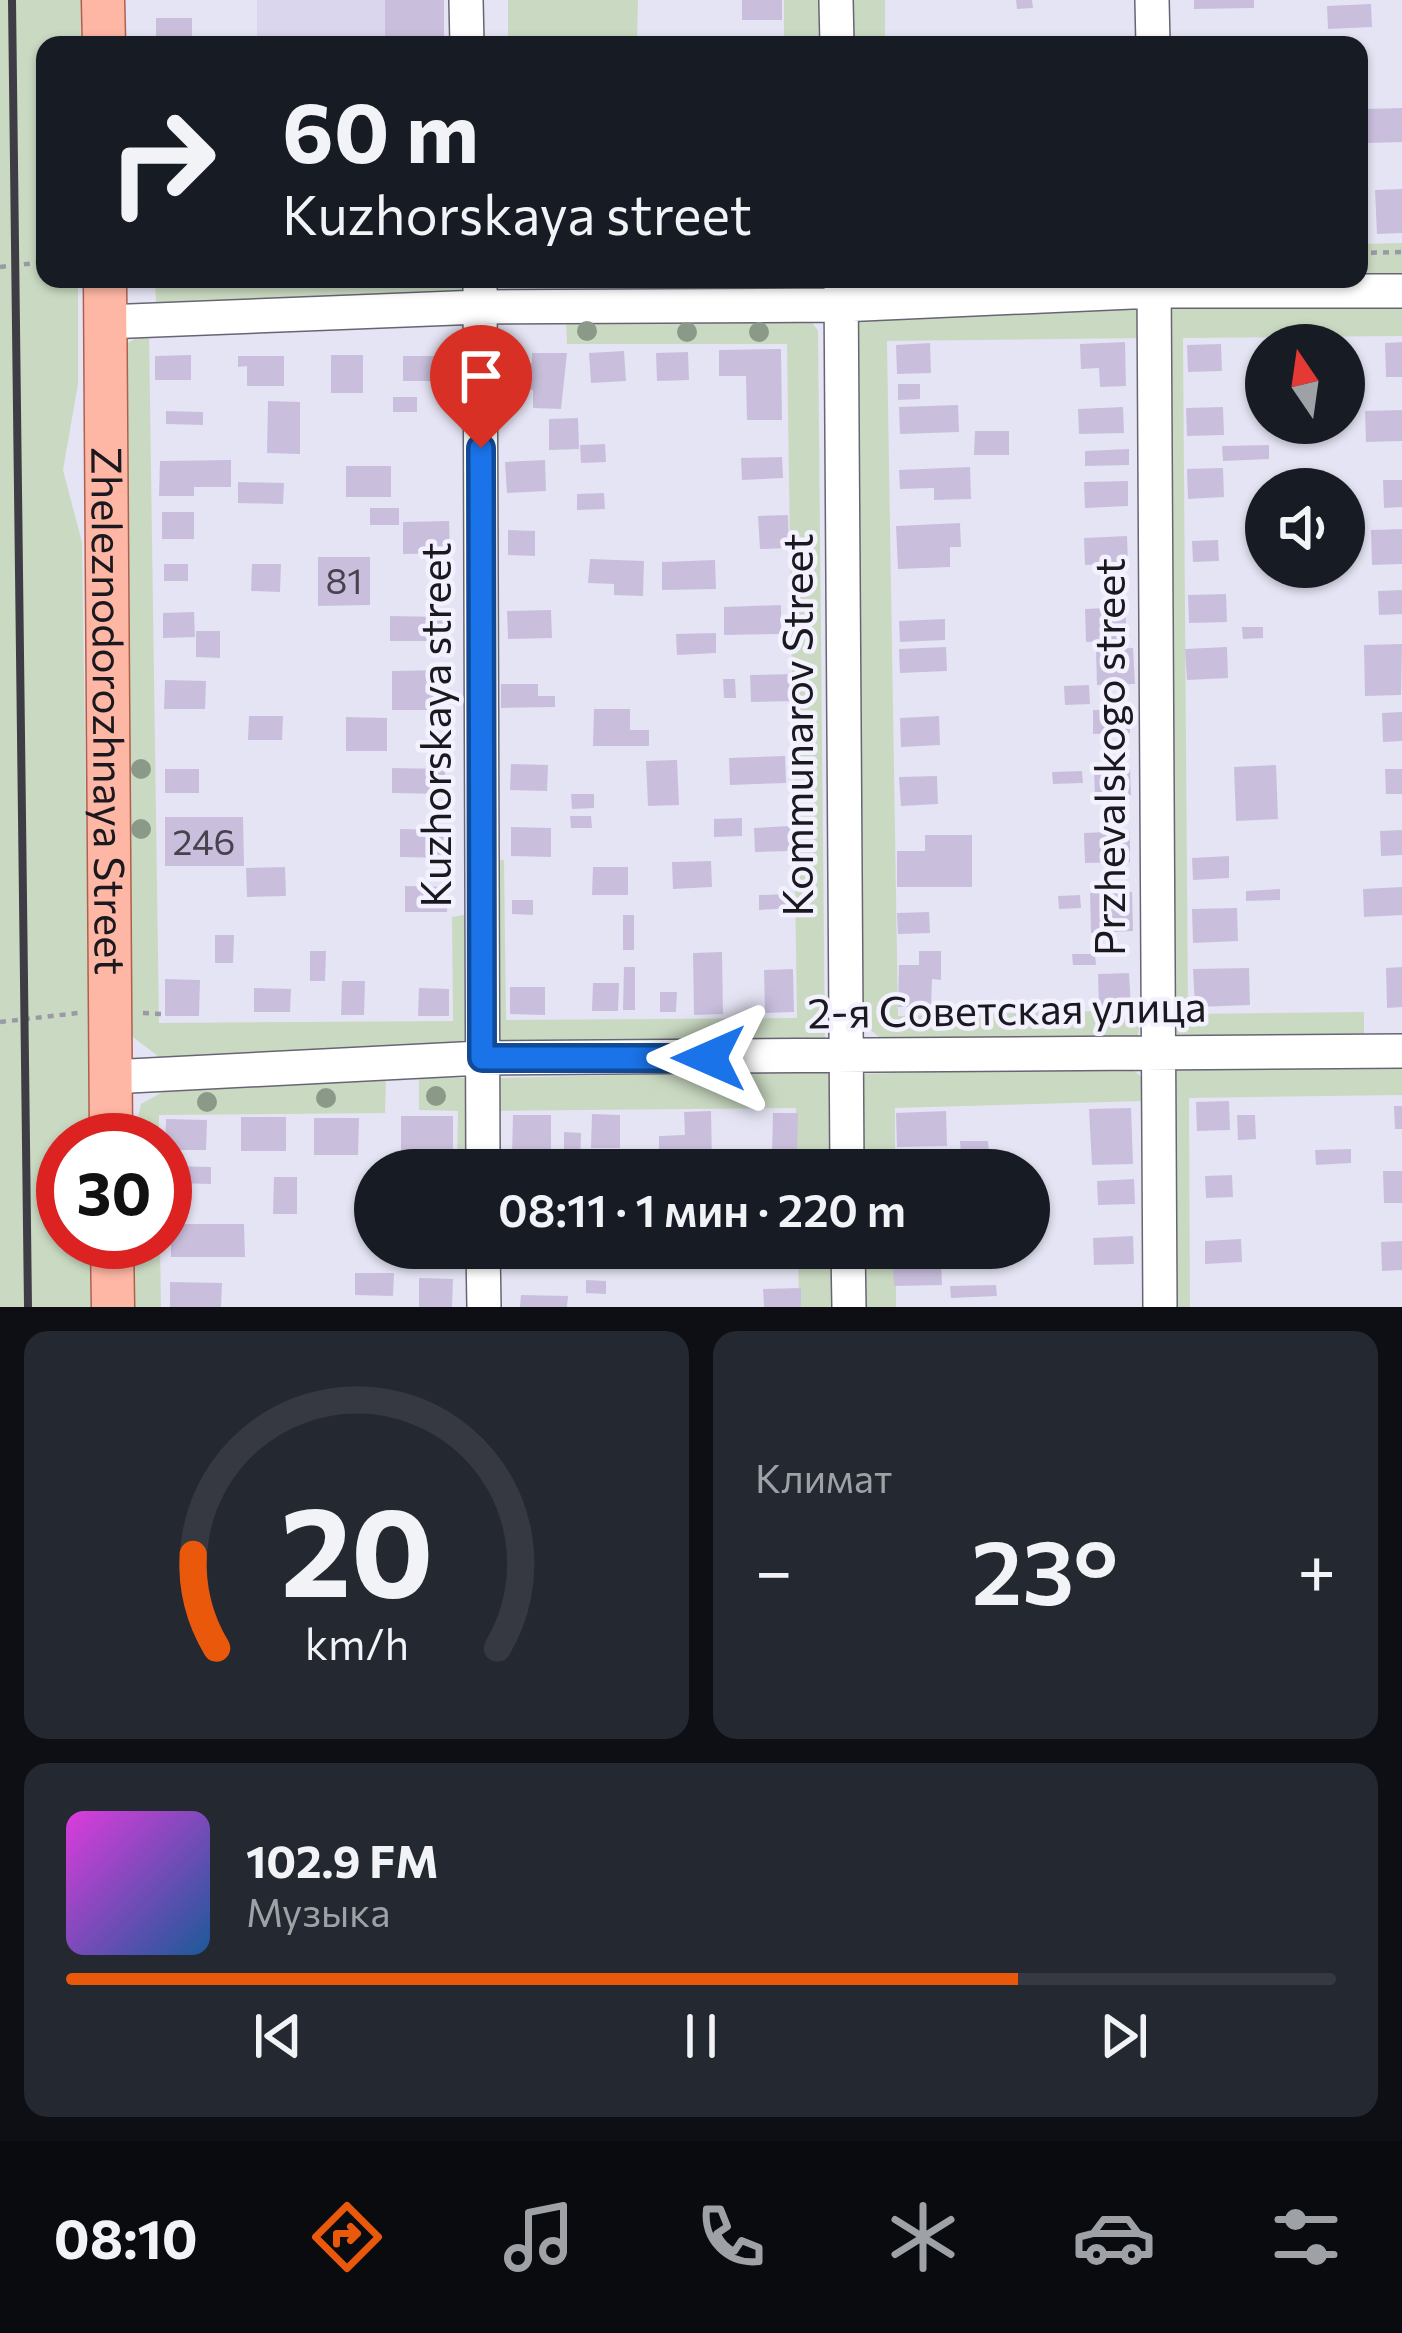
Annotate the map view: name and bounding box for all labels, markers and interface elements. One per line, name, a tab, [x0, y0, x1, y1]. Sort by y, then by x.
text: 60 m	[282, 78, 479, 180]
icon: right	[84, 84, 240, 240]
text: Kuzhorskaya street	[282, 180, 752, 246]
north arrow	[1245, 324, 1365, 444]
map controls	[1245, 324, 1365, 588]
pin	[430, 325, 532, 448]
icon: arrive	[448, 343, 514, 409]
street label: Zheleznodorozhnaya Street	[82, 447, 138, 975]
button: sound	[1245, 468, 1365, 588]
street label: Kommunarov Street	[770, 533, 822, 917]
street label: Kuzhorskaya street	[408, 542, 460, 908]
house number: 81	[325, 557, 363, 601]
street label: Przhevalskogo street	[1082, 558, 1134, 956]
house number: 246	[173, 818, 235, 862]
street label: 2-я Советская улица	[807, 979, 1207, 1037]
position arrow	[646, 995, 772, 1121]
speed limit sign: 30	[36, 1113, 192, 1269]
text: 08:11 · 1 мин · 220 m	[498, 1181, 906, 1236]
text: Климат	[755, 1453, 892, 1501]
text: 20	[280, 1470, 433, 1623]
text: 23°	[971, 1513, 1118, 1624]
text: −	[755, 1528, 793, 1609]
text: +	[1297, 1528, 1336, 1609]
text: km/h	[304, 1616, 409, 1669]
text: 102.9 FM	[246, 1832, 439, 1887]
text: Музыка	[246, 1887, 390, 1935]
icon: previous	[245, 2003, 311, 2069]
icon: pause	[668, 2003, 734, 2069]
icon: next	[1091, 2003, 1157, 2069]
icon: directions	[305, 2195, 389, 2279]
icon: music	[497, 2195, 581, 2279]
icon: phone	[689, 2195, 773, 2279]
icon: climate	[881, 2195, 965, 2279]
icon: car	[1072, 2195, 1156, 2279]
icon: filters	[1264, 2195, 1348, 2279]
text: 08:10	[54, 2204, 198, 2270]

